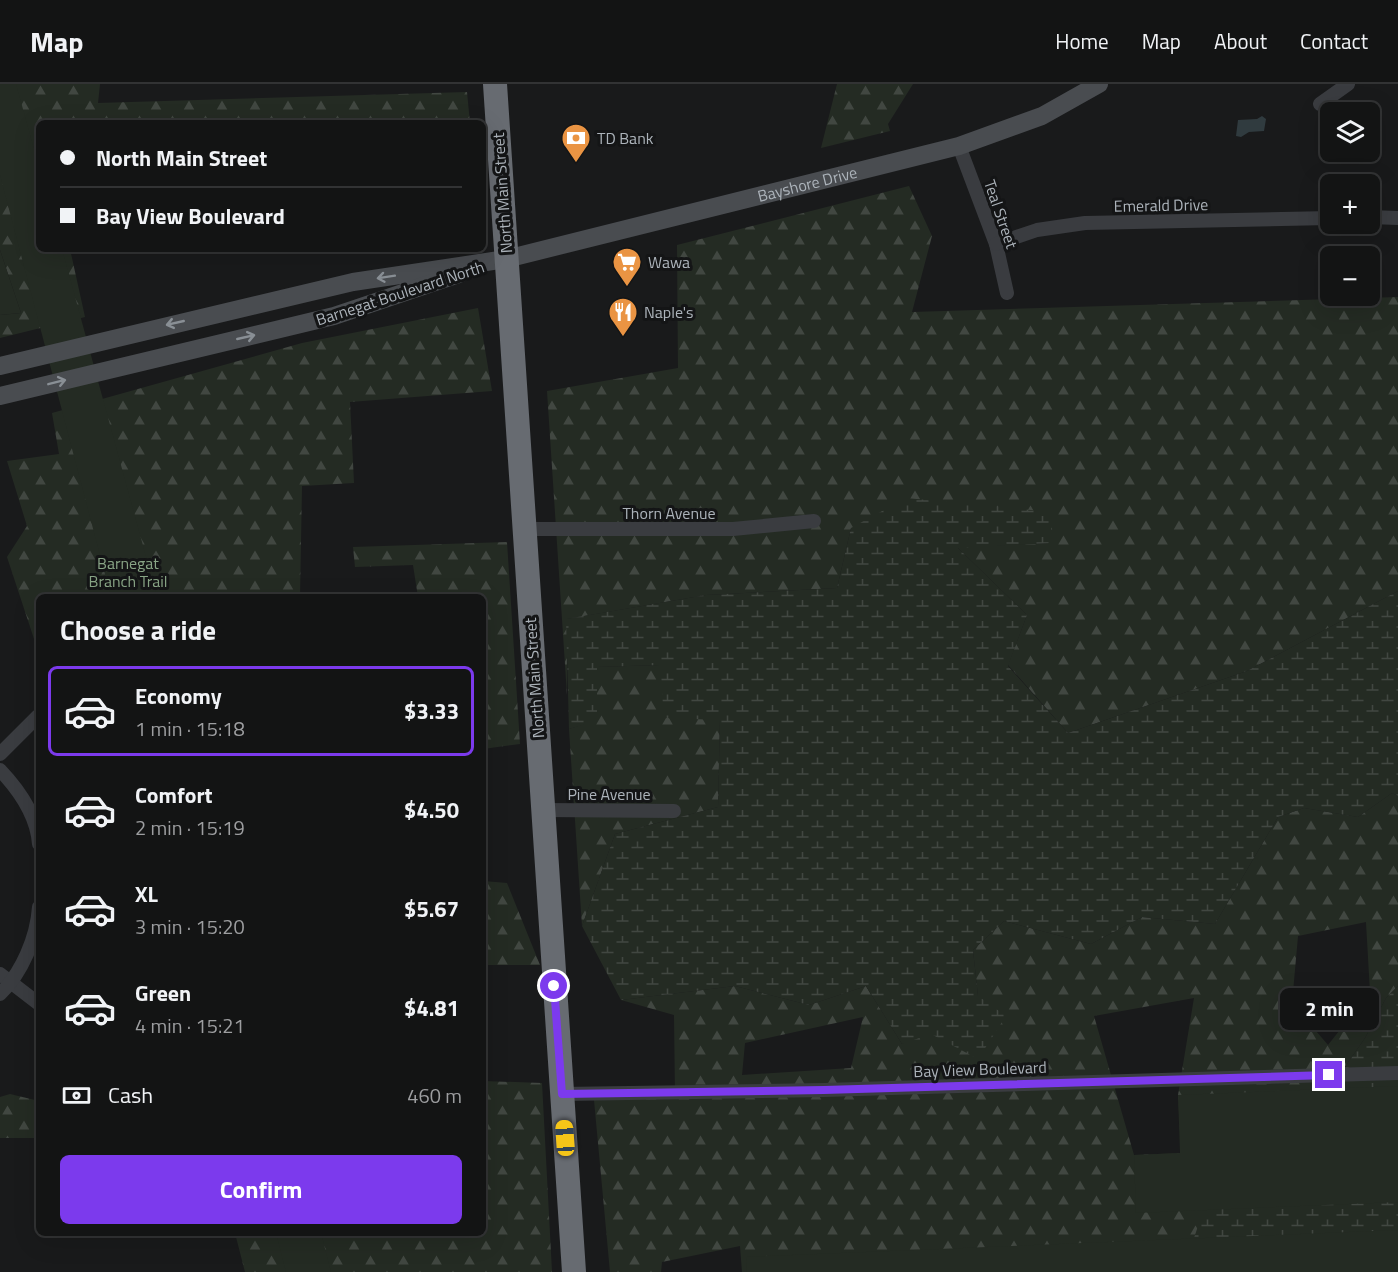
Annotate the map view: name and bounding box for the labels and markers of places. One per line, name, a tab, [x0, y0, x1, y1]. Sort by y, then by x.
bank icon: TD Bank	[560, 122, 592, 164]
place label: TD Bank	[597, 126, 654, 150]
supermarket icon: Wawa	[611, 246, 643, 288]
place label: Wawa	[648, 250, 690, 274]
restaurant icon: Naple's	[607, 296, 639, 338]
place label: Naple's	[644, 300, 694, 324]

